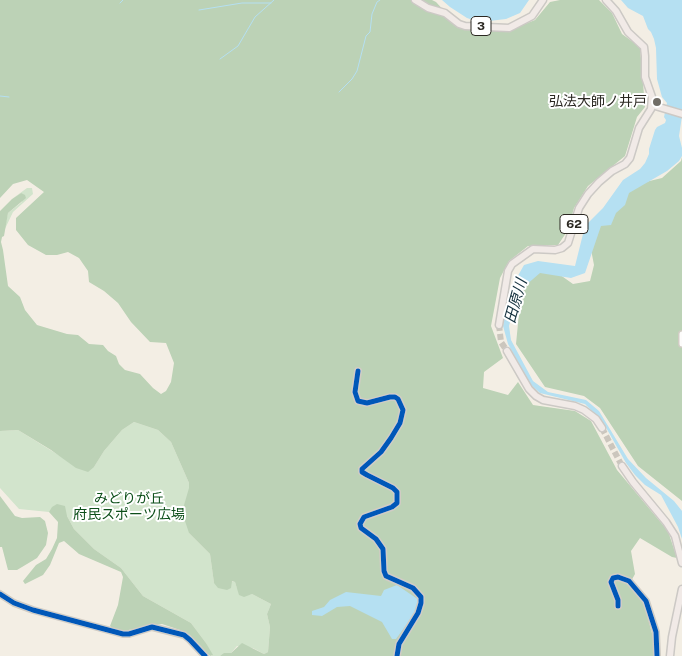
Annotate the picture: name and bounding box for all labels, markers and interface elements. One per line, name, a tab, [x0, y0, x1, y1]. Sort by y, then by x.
road number: 3	[471, 16, 491, 36]
place label: 弘法大師ノ井戸	[549, 94, 647, 110]
marker: 弘法大師ノ井戸	[651, 96, 663, 108]
road number: 62	[560, 214, 588, 233]
water label: 田原川	[501, 277, 531, 325]
park label: みどりが丘 府民スポーツ広場	[73, 491, 185, 524]

